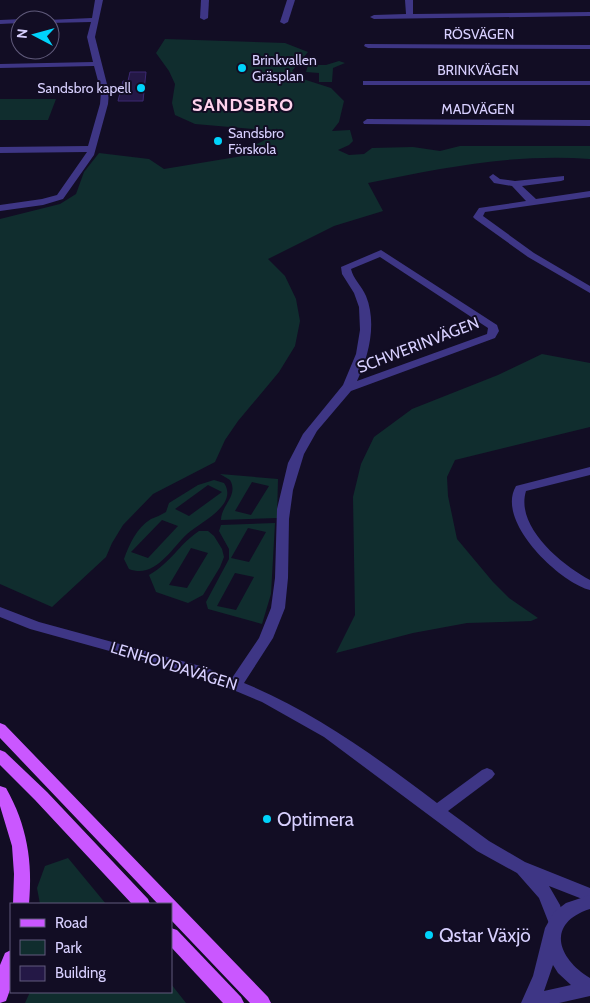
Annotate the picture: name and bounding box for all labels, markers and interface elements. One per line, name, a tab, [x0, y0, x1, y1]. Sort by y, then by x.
north arrow	[10, 10, 60, 60]
street label: RÖSVÄGEN	[444, 25, 514, 43]
text: N	[13, 28, 32, 40]
place label: Brinkvallen Gräsplan	[252, 51, 317, 85]
street label: BRINKVÄGEN	[437, 61, 519, 79]
marker: Brinkvallen Gräsplan	[236, 62, 248, 74]
place label: Sandsbro kapell	[37, 79, 132, 97]
marker: Sandsbro kapell	[135, 82, 147, 94]
district label: SANDSBRO	[192, 94, 294, 116]
street label: MADVÄGEN	[441, 100, 515, 118]
place label: Sandsbro Förskola	[228, 124, 284, 158]
marker: Sandsbro Förskola	[212, 135, 224, 147]
street label: SCHWERINVÄGEN	[354, 313, 482, 377]
street label: LENHOVDAVÄGEN	[108, 638, 240, 694]
place label: Optimera	[277, 808, 354, 831]
marker: Optimera	[261, 813, 273, 825]
legend	[10, 903, 172, 993]
text: Road	[55, 914, 88, 932]
place label: Qstar Växjö	[439, 924, 531, 947]
marker: Qstar Växjö	[423, 929, 435, 941]
text: Park	[55, 939, 82, 957]
text: Building	[55, 964, 106, 982]

